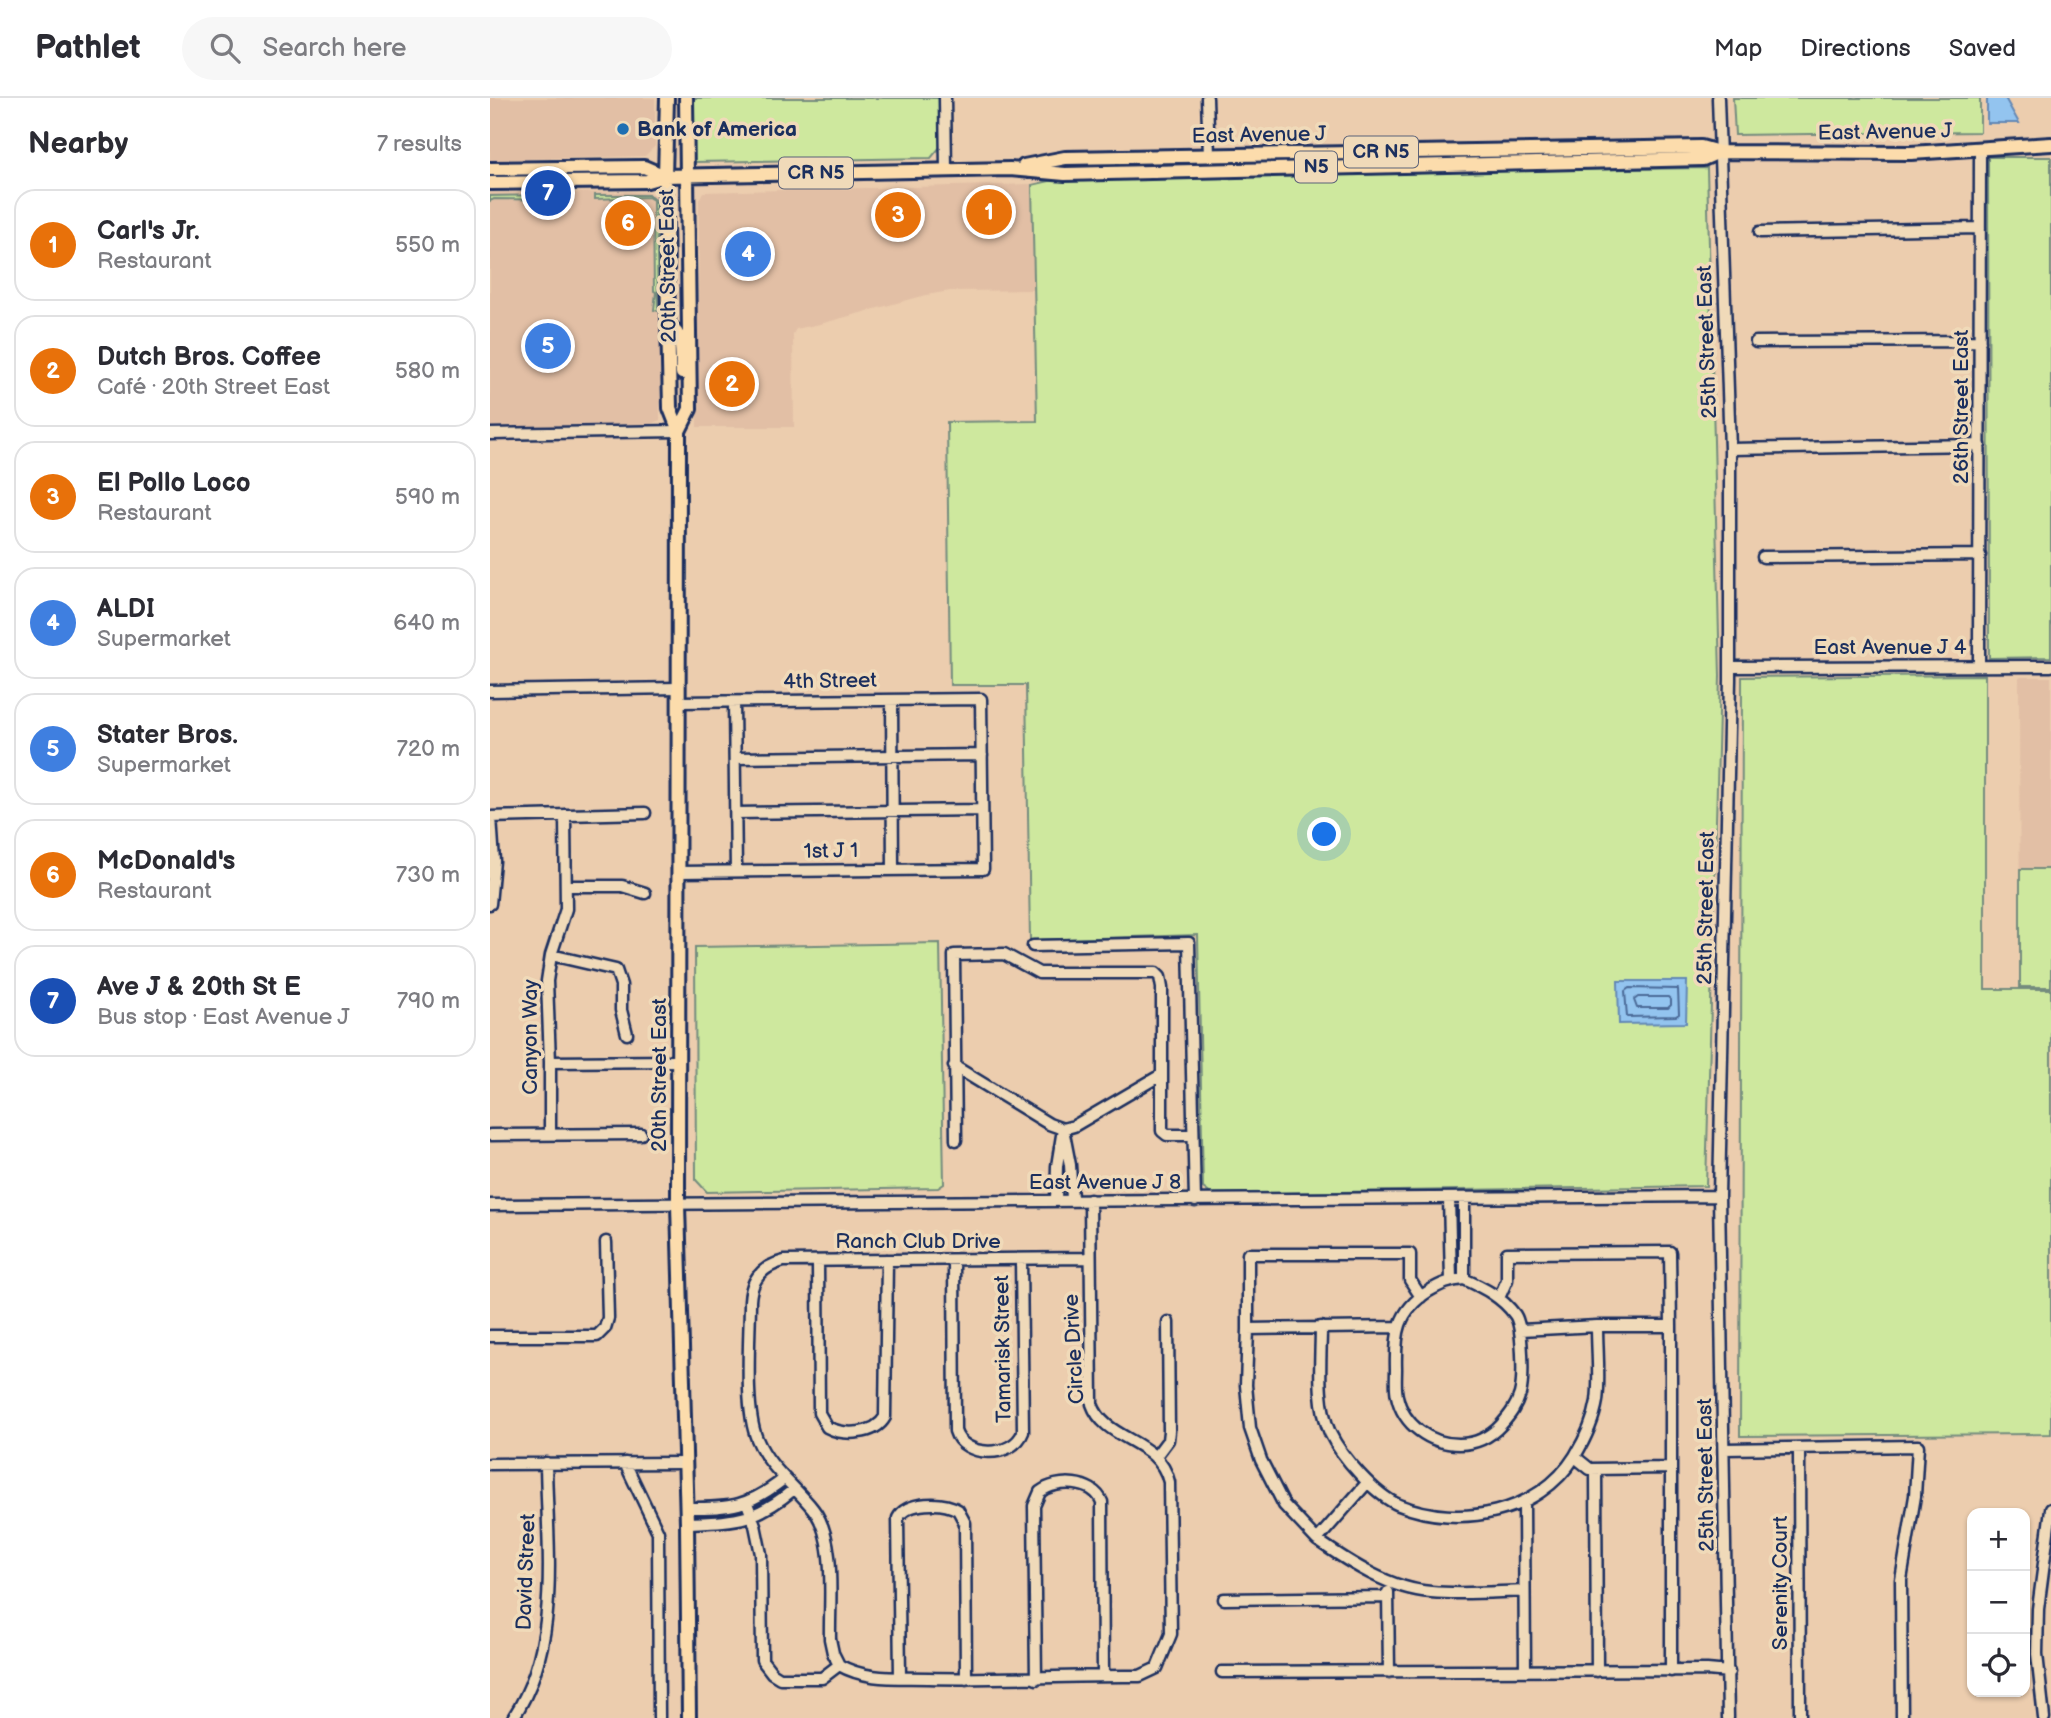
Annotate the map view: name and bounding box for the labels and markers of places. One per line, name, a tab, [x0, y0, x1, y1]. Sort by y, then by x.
place label: Bank of America	[637, 117, 797, 142]
marker: Bank of America	[615, 121, 631, 137]
pin: 7	[525, 167, 571, 219]
pin: 1	[966, 186, 1012, 238]
pin: 3	[875, 189, 921, 241]
pin: 6	[605, 197, 651, 249]
pin: 4	[725, 228, 771, 280]
pin: 5	[525, 320, 571, 372]
pin: 2	[709, 358, 755, 410]

